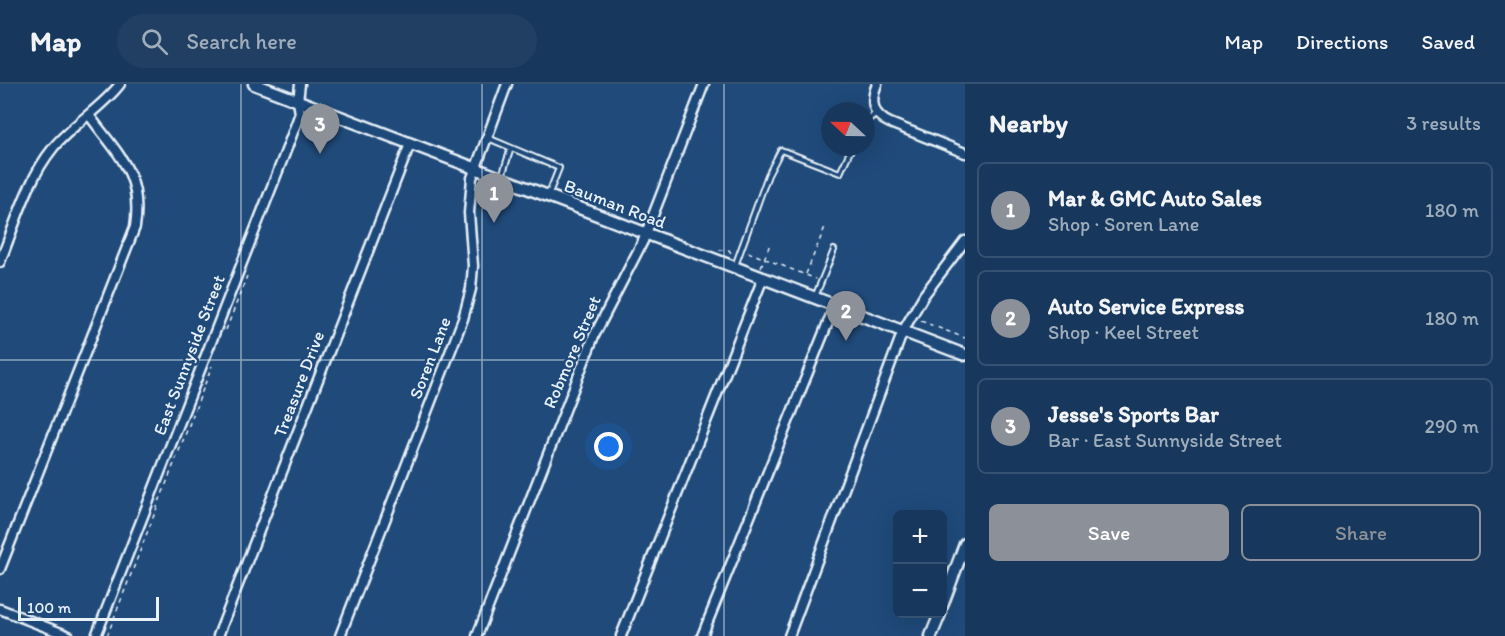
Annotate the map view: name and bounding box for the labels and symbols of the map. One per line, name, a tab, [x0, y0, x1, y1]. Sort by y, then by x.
north arrow	[821, 102, 875, 156]
pin: 3	[300, 104, 340, 154]
pin: 1	[474, 174, 514, 223]
street label: Bauman Road	[561, 174, 669, 234]
street label: East Sunnyside Street	[148, 271, 230, 438]
street label: Robmore Street	[538, 292, 606, 412]
pin: 2	[826, 292, 866, 341]
street label: Soren Lane	[404, 314, 456, 402]
street label: Treasure Drive	[269, 328, 329, 440]
your location	[594, 432, 623, 461]
scale bar	[18, 594, 159, 622]

